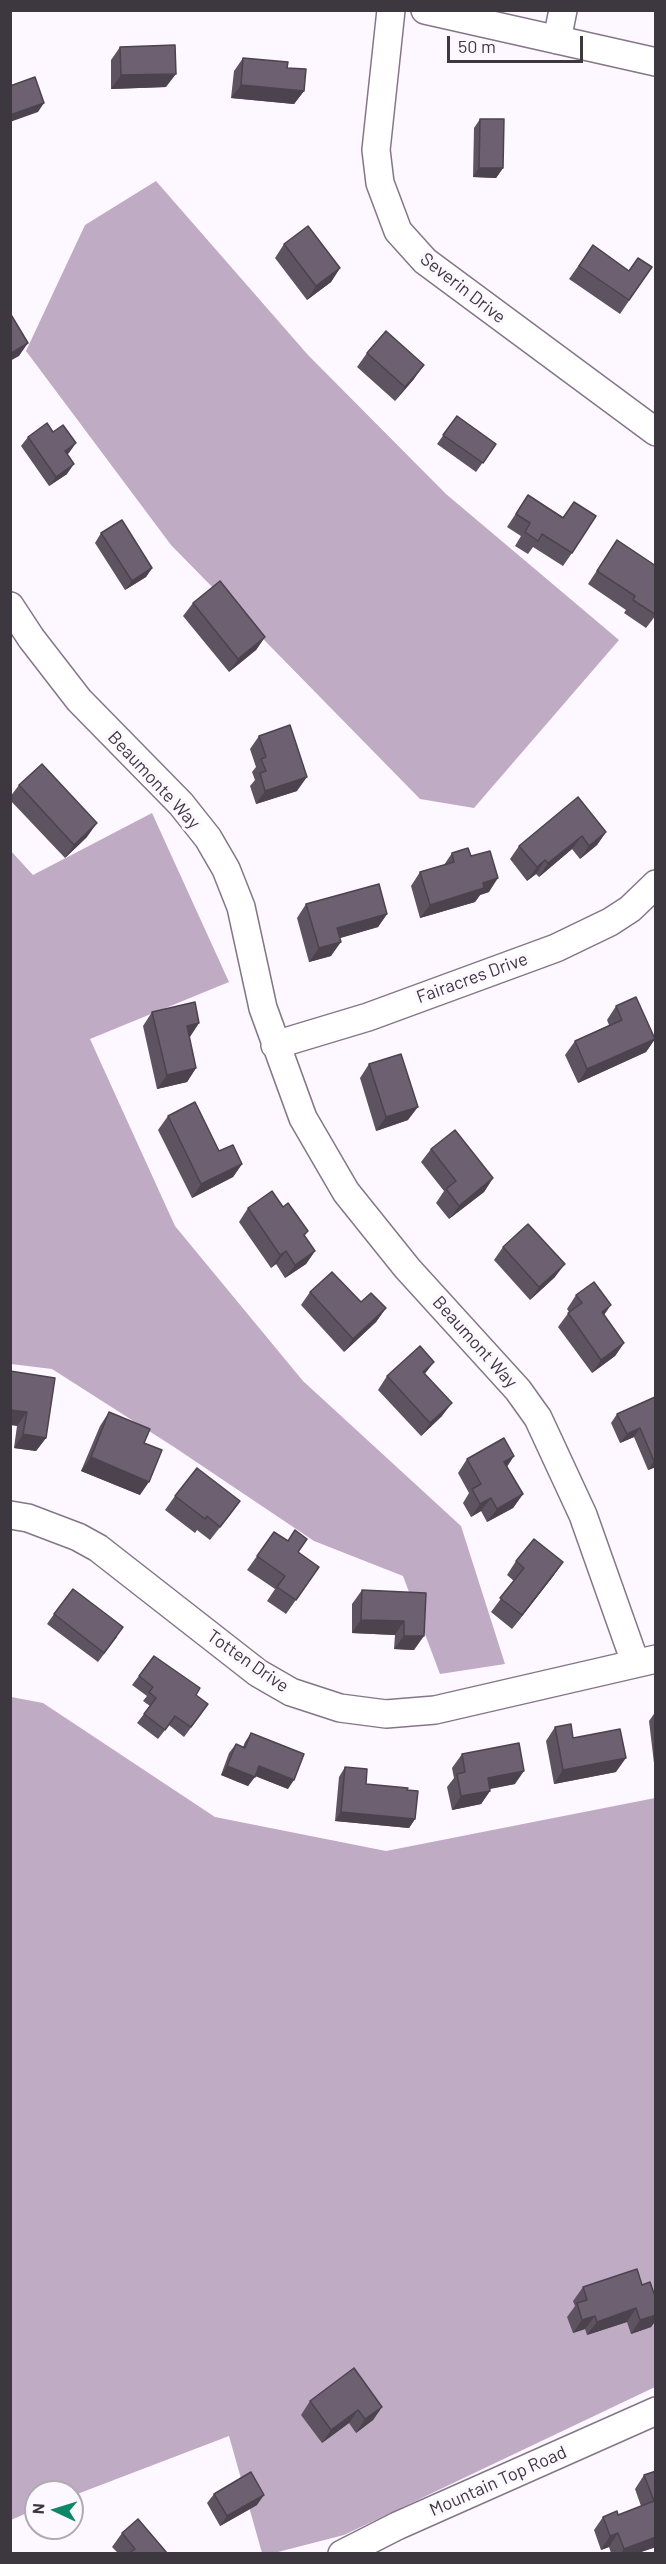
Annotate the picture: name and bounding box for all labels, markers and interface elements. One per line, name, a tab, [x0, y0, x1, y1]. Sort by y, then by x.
scale bar	[450, 24, 586, 62]
text: 50 m	[458, 35, 496, 57]
street label: Severin Drive	[416, 248, 510, 328]
street label: Beaumonte Way	[103, 727, 205, 833]
street label: Fairacres Drive	[413, 948, 531, 1008]
street label: Beaumont Way	[428, 1292, 522, 1392]
street label: Totten Drive	[203, 1625, 293, 1697]
street label: Mountain Top Road	[426, 2441, 570, 2521]
north arrow	[24, 2480, 84, 2540]
text: N	[28, 2503, 47, 2515]

